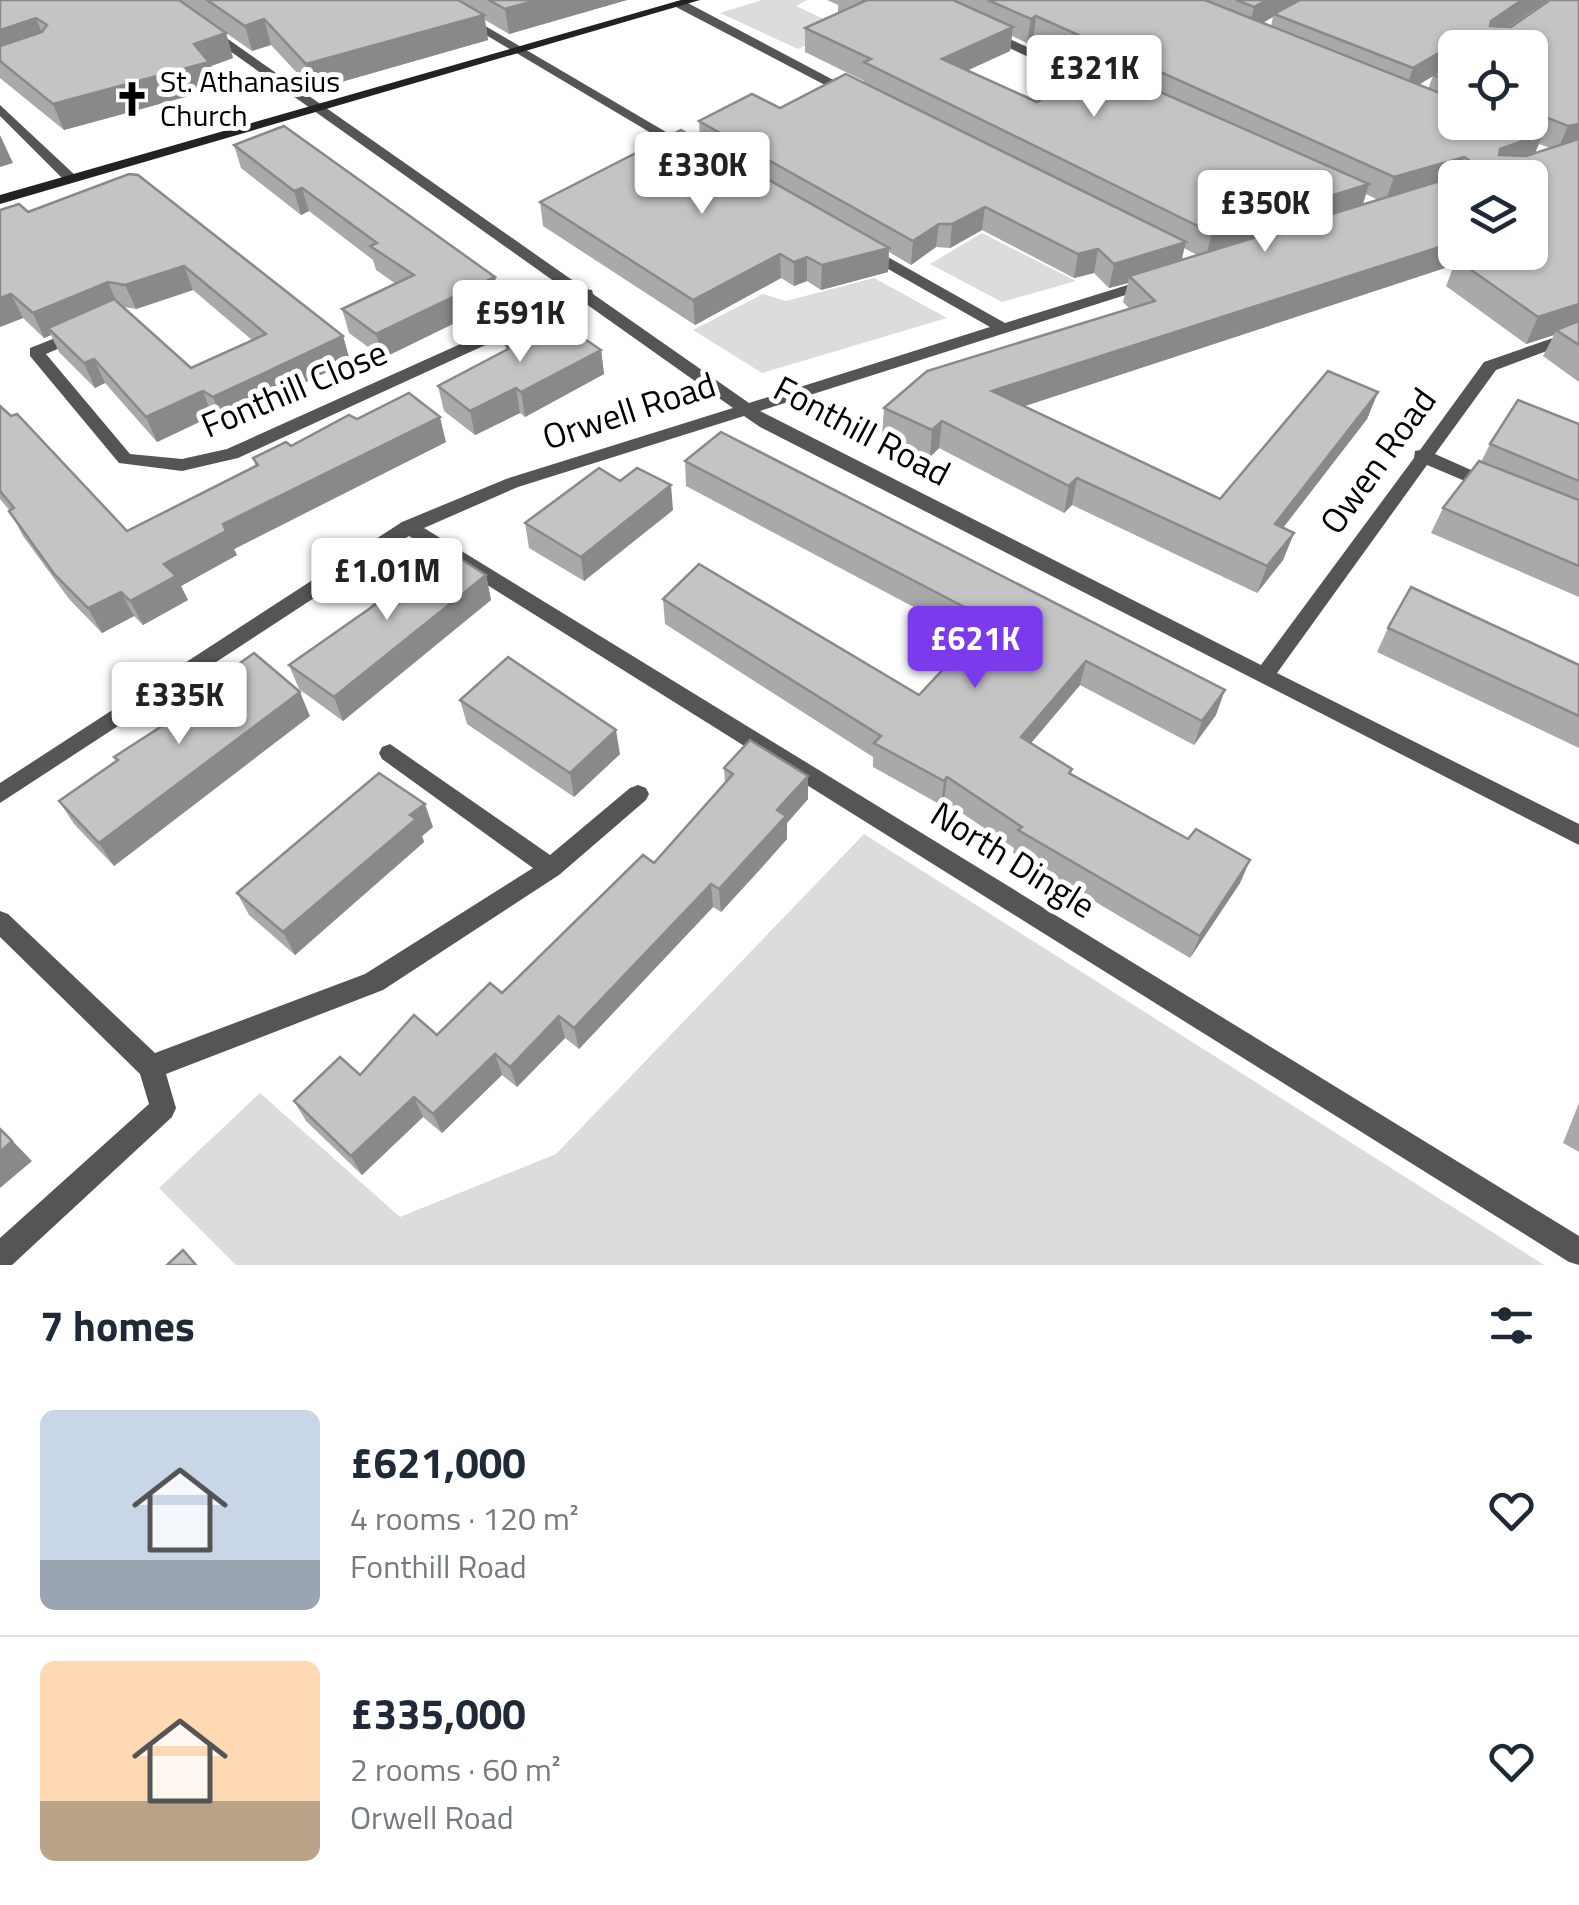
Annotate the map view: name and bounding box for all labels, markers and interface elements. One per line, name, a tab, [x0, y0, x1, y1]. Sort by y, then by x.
map controls	[1438, 30, 1548, 270]
button: locate	[1438, 30, 1548, 140]
pin: £321K	[1024, 35, 1164, 120]
text: £321K	[1049, 43, 1139, 91]
place label: St. Athanasius Church	[160, 58, 340, 138]
church icon: St. Athanasius Church	[113, 80, 151, 118]
pin: £330K	[632, 132, 772, 217]
text: £330K	[657, 140, 747, 188]
button: layers	[1438, 160, 1548, 270]
pin: £350K	[1195, 170, 1335, 255]
text: £350K	[1220, 178, 1310, 226]
pin: £591K	[450, 280, 590, 365]
text: £591K	[475, 288, 565, 336]
street label: Fonthill Close	[192, 325, 395, 451]
street label: Orwell Road	[535, 357, 722, 463]
street label: Fonthill Road	[764, 361, 961, 499]
street label: Owen Road	[1306, 376, 1449, 545]
pin: £1.01M	[306, 538, 468, 623]
text: £1.01M	[333, 546, 441, 594]
pin: £621K	[905, 606, 1045, 691]
text: £621K	[930, 614, 1020, 662]
pin: £335K	[109, 662, 249, 747]
text: £335K	[134, 670, 224, 718]
street label: North Dingle	[921, 787, 1107, 931]
text: 7 homes	[40, 1293, 195, 1357]
icon: filters	[1484, 1298, 1539, 1353]
text: £621,000	[350, 1430, 526, 1494]
icon: home	[120, 1450, 240, 1570]
icon: heart	[1484, 1483, 1539, 1538]
text: 4 rooms · 120 m²	[350, 1494, 579, 1542]
text: Fonthill Road	[350, 1542, 527, 1590]
text: £335,000	[350, 1681, 526, 1745]
icon: home	[120, 1701, 240, 1821]
icon: heart	[1484, 1734, 1539, 1789]
text: 2 rooms · 60 m²	[350, 1745, 561, 1793]
text: Orwell Road	[350, 1793, 514, 1841]

